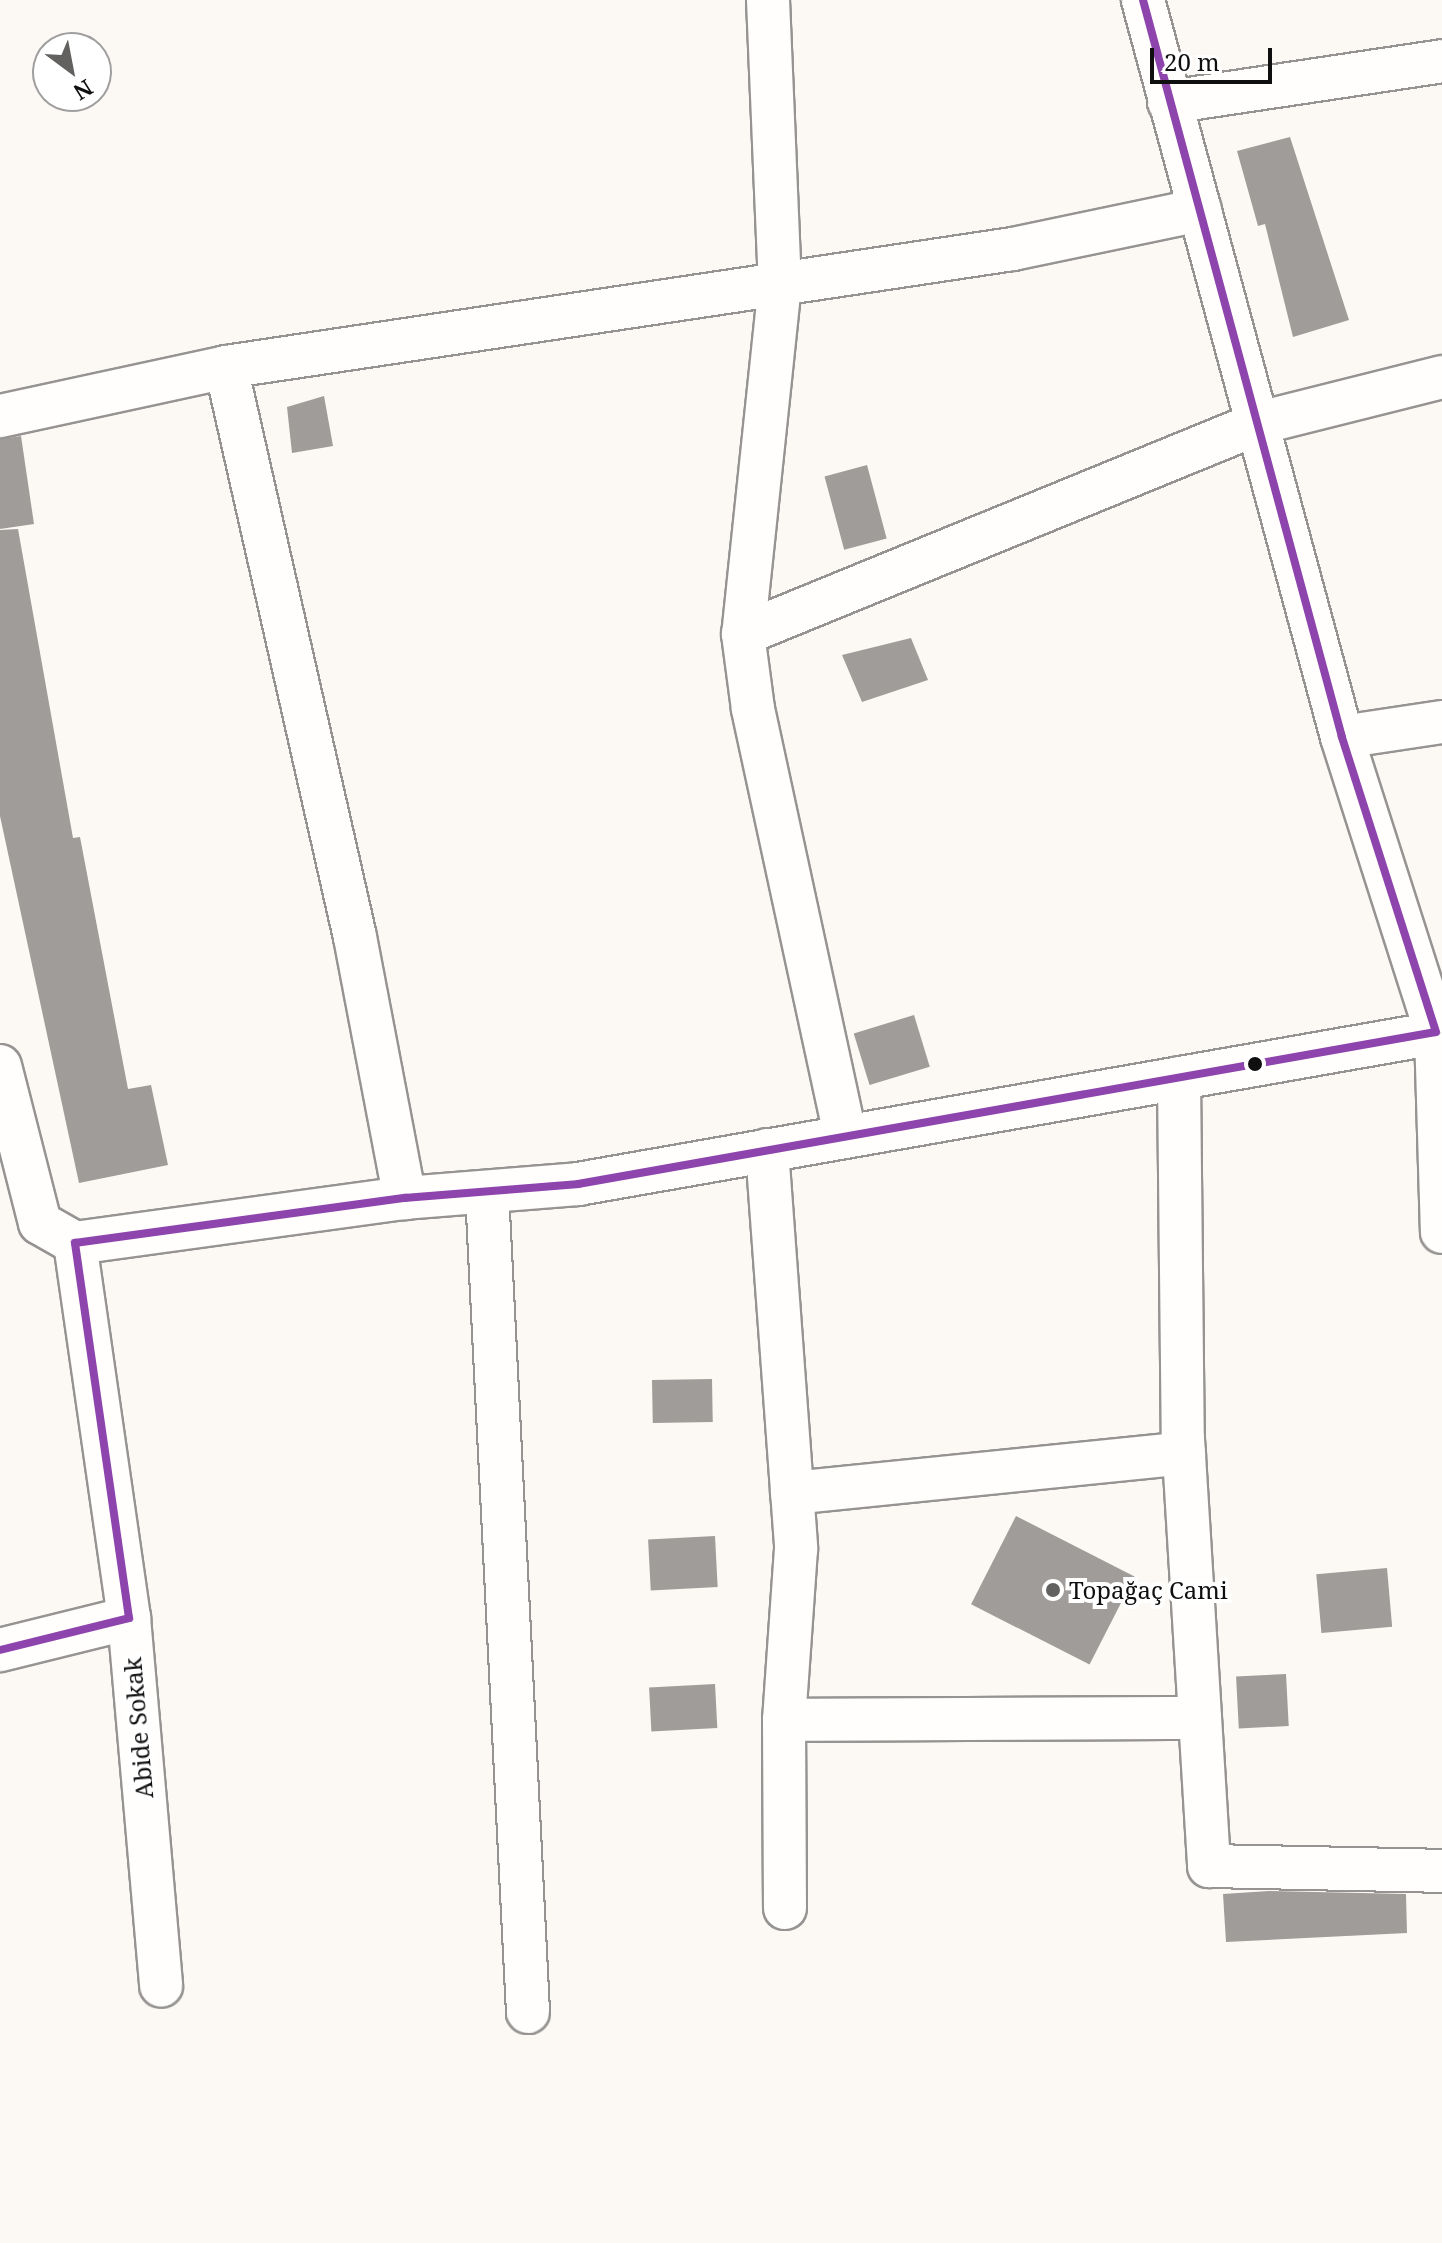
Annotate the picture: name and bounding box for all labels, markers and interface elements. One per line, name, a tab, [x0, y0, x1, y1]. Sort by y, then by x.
north arrow	[32, 32, 112, 112]
scale bar	[1154, 32, 1276, 82]
text: 20 m	[1164, 45, 1220, 78]
text: N	[68, 73, 99, 108]
unlabelled marker	[1247, 1056, 1263, 1072]
place label: Topağaç Cami	[1069, 1576, 1228, 1604]
marker: Topağaç Cami	[1044, 1581, 1062, 1599]
street label: Abide Sokak	[117, 1656, 159, 1800]

